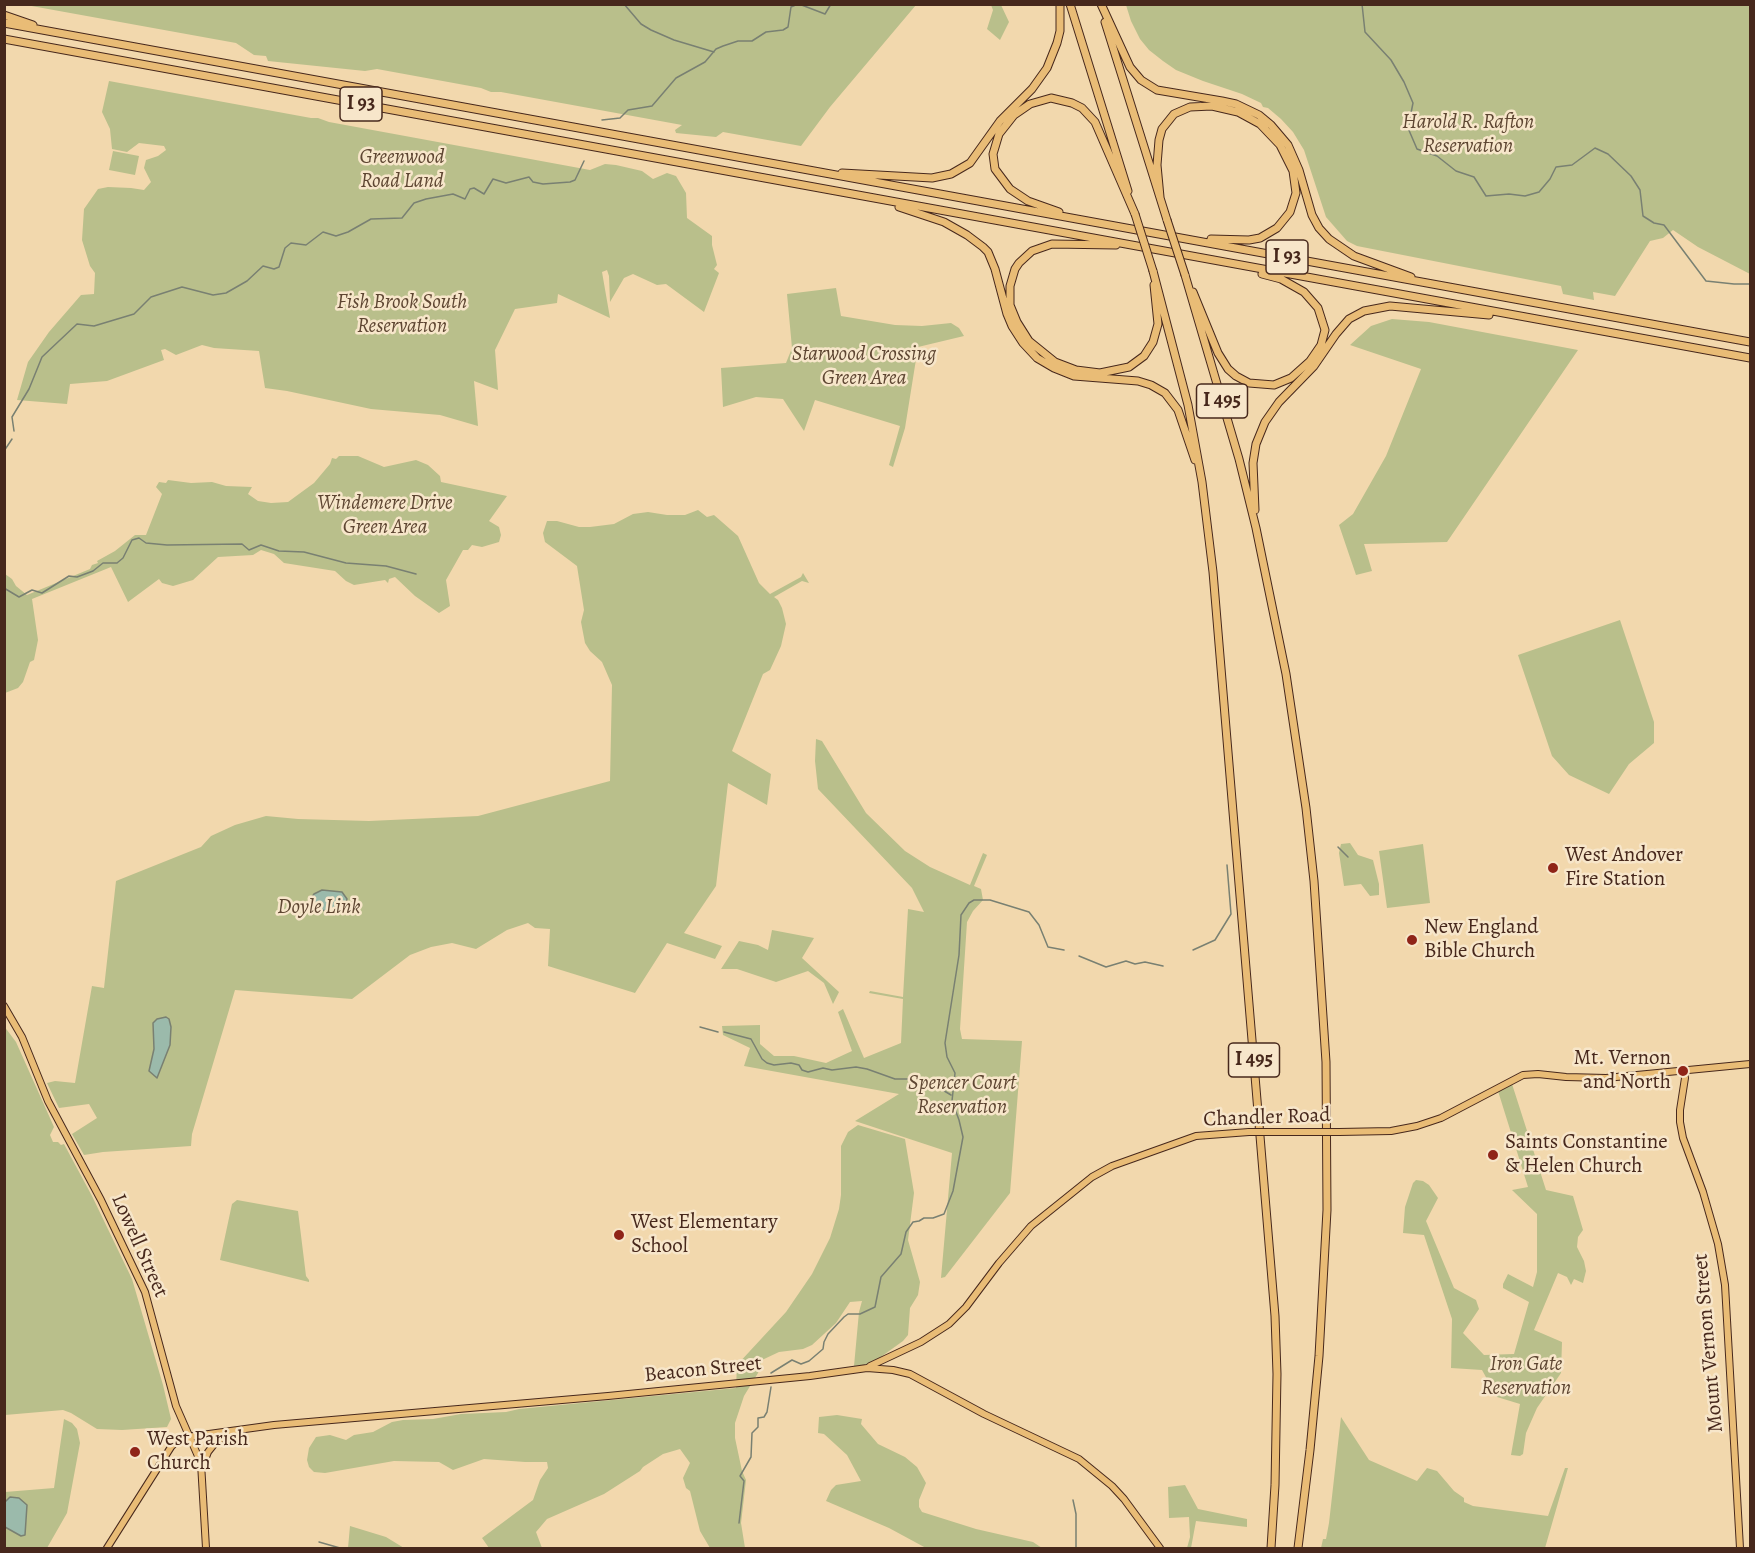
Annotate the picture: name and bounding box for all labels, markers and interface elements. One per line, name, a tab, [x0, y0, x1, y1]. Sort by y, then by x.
road number: I 93	[340, 87, 382, 121]
park label: Harold R. Rafton Reservation	[1402, 110, 1534, 160]
park label: Greenwood Road Land	[359, 145, 445, 195]
road number: I 93	[1266, 240, 1308, 274]
park label: Fish Brook South Reservation	[337, 290, 467, 340]
park label: Starwood Crossing Green Area	[792, 342, 936, 392]
road number: I 495	[1196, 384, 1248, 418]
park label: Windemere Drive Green Area	[317, 491, 453, 541]
place label: West Andover Fire Station	[1565, 843, 1683, 893]
marker: West Andover Fire Station	[1546, 861, 1560, 875]
park label: Doyle Link	[277, 895, 361, 921]
place label: New England Bible Church	[1424, 915, 1539, 965]
marker: New England Bible Church	[1405, 933, 1419, 947]
road number: I 495	[1228, 1043, 1280, 1077]
place label: Mt. Vernon and North	[1574, 1046, 1671, 1096]
marker: Mt. Vernon and North	[1676, 1064, 1690, 1078]
park label: Spencer Court Reservation	[908, 1071, 1016, 1121]
street label: Chandler Road	[1203, 1103, 1331, 1133]
place label: Saints Constantine & Helen Church	[1505, 1130, 1668, 1180]
marker: Saints Constantine & Helen Church	[1486, 1148, 1500, 1162]
street label: Lowell Street	[105, 1190, 173, 1302]
place label: West Elementary School	[631, 1210, 778, 1260]
marker: West Elementary School	[612, 1228, 626, 1242]
street label: Mount Vernon Street	[1689, 1252, 1729, 1434]
street label: Beacon Street	[643, 1351, 763, 1389]
park label: Iron Gate Reservation	[1481, 1352, 1571, 1402]
place label: West Parish Church	[147, 1427, 248, 1477]
marker: West Parish Church	[128, 1445, 142, 1459]

